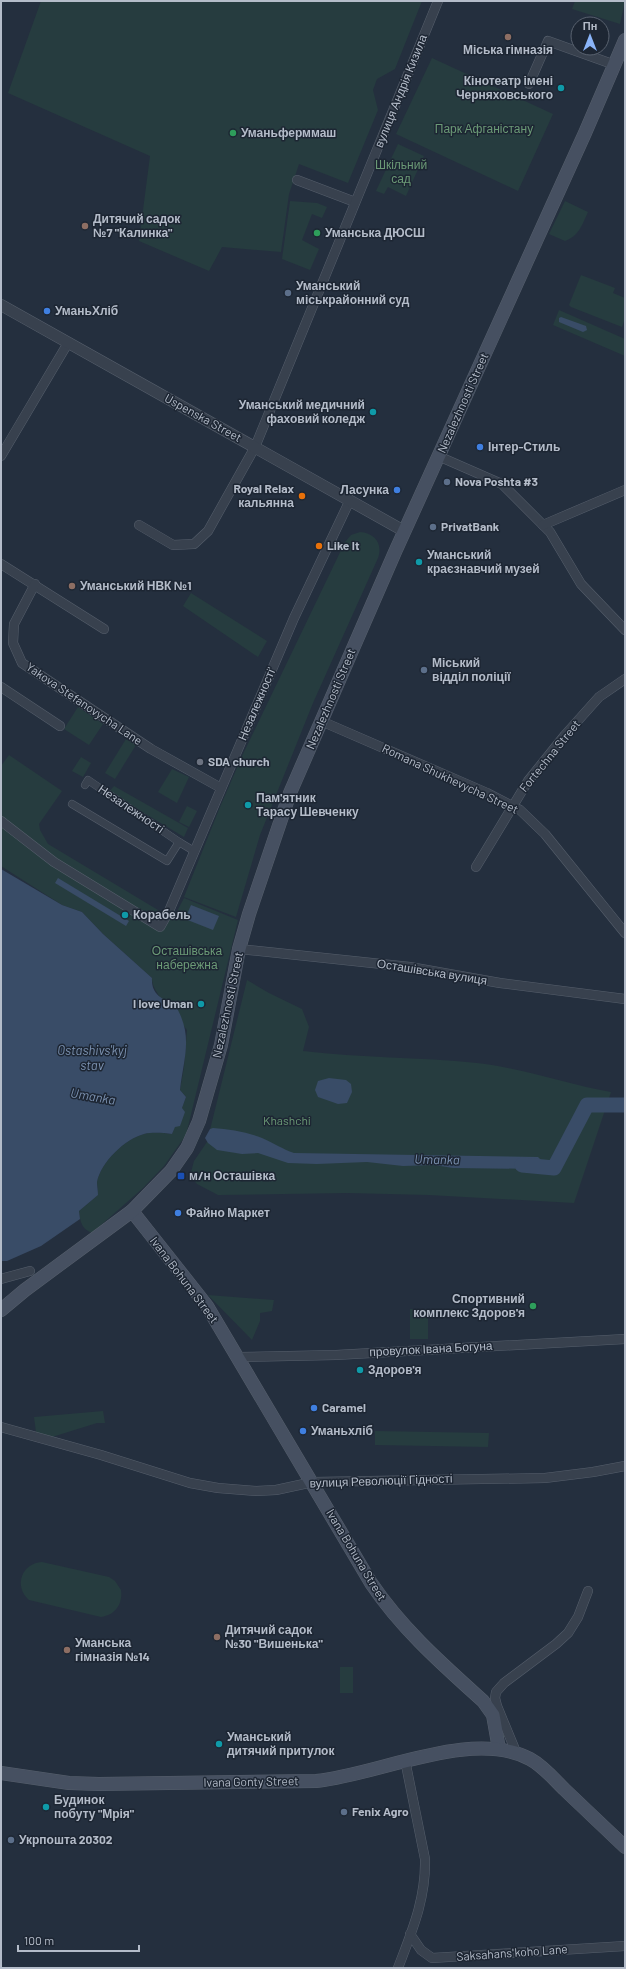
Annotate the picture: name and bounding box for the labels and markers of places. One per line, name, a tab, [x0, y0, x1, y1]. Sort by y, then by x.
marker: Міська гімназія	[503, 32, 513, 42]
place label: Міська гімназія	[463, 42, 553, 56]
place label: Кінотеатр імені Черняховського	[456, 73, 553, 102]
marker: Кінотеатр імені Черняховського	[556, 83, 566, 93]
place label: Уманьферммаш	[241, 125, 336, 140]
marker: Уманьферммаш	[228, 128, 238, 138]
place label: Дитячий садок №7 "Калинка"	[93, 211, 181, 239]
marker: Дитячий садок №7 "Калинка"	[80, 221, 90, 231]
place label: Уманська ДЮСШ	[325, 225, 425, 240]
marker: Уманська ДЮСШ	[312, 228, 322, 238]
place label: Уманський міськрайонний суд	[296, 278, 410, 307]
marker: Уманський міськрайонний суд	[283, 288, 293, 298]
place label: УманьХліб	[55, 303, 118, 317]
marker: УманьХліб	[42, 306, 52, 316]
place label: Уманський медичний фаховий коледж	[239, 397, 365, 426]
marker: Уманський медичний фаховий коледж	[368, 407, 378, 417]
place label: Інтер-Стиль	[488, 439, 560, 454]
marker: Інтер-Стиль	[475, 442, 485, 452]
place label: Nova Poshta #3	[455, 474, 538, 488]
marker: Nova Poshta #3	[442, 477, 452, 487]
place label: Royal Relax кальянна	[233, 481, 295, 509]
place label: Ласунка	[340, 482, 389, 497]
marker: Ласунка	[392, 485, 402, 495]
marker: Royal Relax кальянна	[297, 491, 307, 501]
place label: PrivatBank	[441, 519, 500, 533]
marker: PrivatBank	[428, 522, 438, 532]
place label: Like It	[327, 538, 360, 552]
marker: Like It	[314, 541, 324, 551]
place label: Уманський краєзнавчий музей	[427, 547, 540, 576]
marker: Уманський краєзнавчий музей	[414, 557, 424, 567]
place label: Уманський НВК №1	[80, 578, 191, 592]
marker: Уманський НВК №1	[67, 581, 77, 591]
place label: Міський відділ поліції	[432, 655, 511, 684]
marker: Міський відділ поліції	[419, 665, 429, 675]
place label: SDA church	[208, 754, 270, 768]
marker: SDA church	[195, 757, 205, 767]
place label: Пам'ятник Тарасу Шевченку	[256, 790, 359, 819]
marker: Пам'ятник Тарасу Шевченку	[243, 800, 253, 810]
place label: Корабель	[133, 907, 191, 922]
marker: Корабель	[120, 910, 130, 920]
place label: I love Uman	[133, 996, 193, 1010]
marker: I love Uman	[196, 999, 206, 1009]
place label: м/н Осташівка	[189, 1168, 275, 1182]
marker: м/н Осташівка	[176, 1171, 186, 1181]
place label: Файно Маркет	[186, 1205, 270, 1220]
marker: Файно Маркет	[173, 1208, 183, 1218]
place label: Спортивний комплекс Здоров'я	[413, 1291, 525, 1320]
marker: Спортивний комплекс Здоров'я	[528, 1301, 538, 1311]
place label: Здоров'я	[368, 1362, 422, 1377]
marker: Здоров'я	[355, 1365, 365, 1375]
place label: Caramel	[322, 1400, 366, 1414]
marker: Caramel	[309, 1403, 319, 1413]
place label: Уманьхліб	[311, 1423, 373, 1437]
marker: Уманьхліб	[298, 1426, 308, 1436]
place label: Дитячий садок №30 "Вишенька"	[225, 1622, 323, 1650]
marker: Дитячий садок №30 "Вишенька"	[212, 1632, 222, 1642]
place label: Уманська гімназія №14	[75, 1635, 150, 1663]
marker: Уманська гімназія №14	[62, 1645, 72, 1655]
place label: Уманський дитячий притулок	[227, 1729, 335, 1758]
marker: Уманський дитячий притулок	[214, 1739, 224, 1749]
place label: Будинок побуту "Мрія"	[54, 1792, 135, 1821]
marker: Будинок побуту "Мрія"	[41, 1802, 51, 1812]
place label: Fenix Agro	[352, 1804, 409, 1818]
marker: Fenix Agro	[339, 1807, 349, 1817]
place label: Укрпошта 20302	[19, 1832, 113, 1847]
marker: Укрпошта 20302	[6, 1835, 16, 1845]

